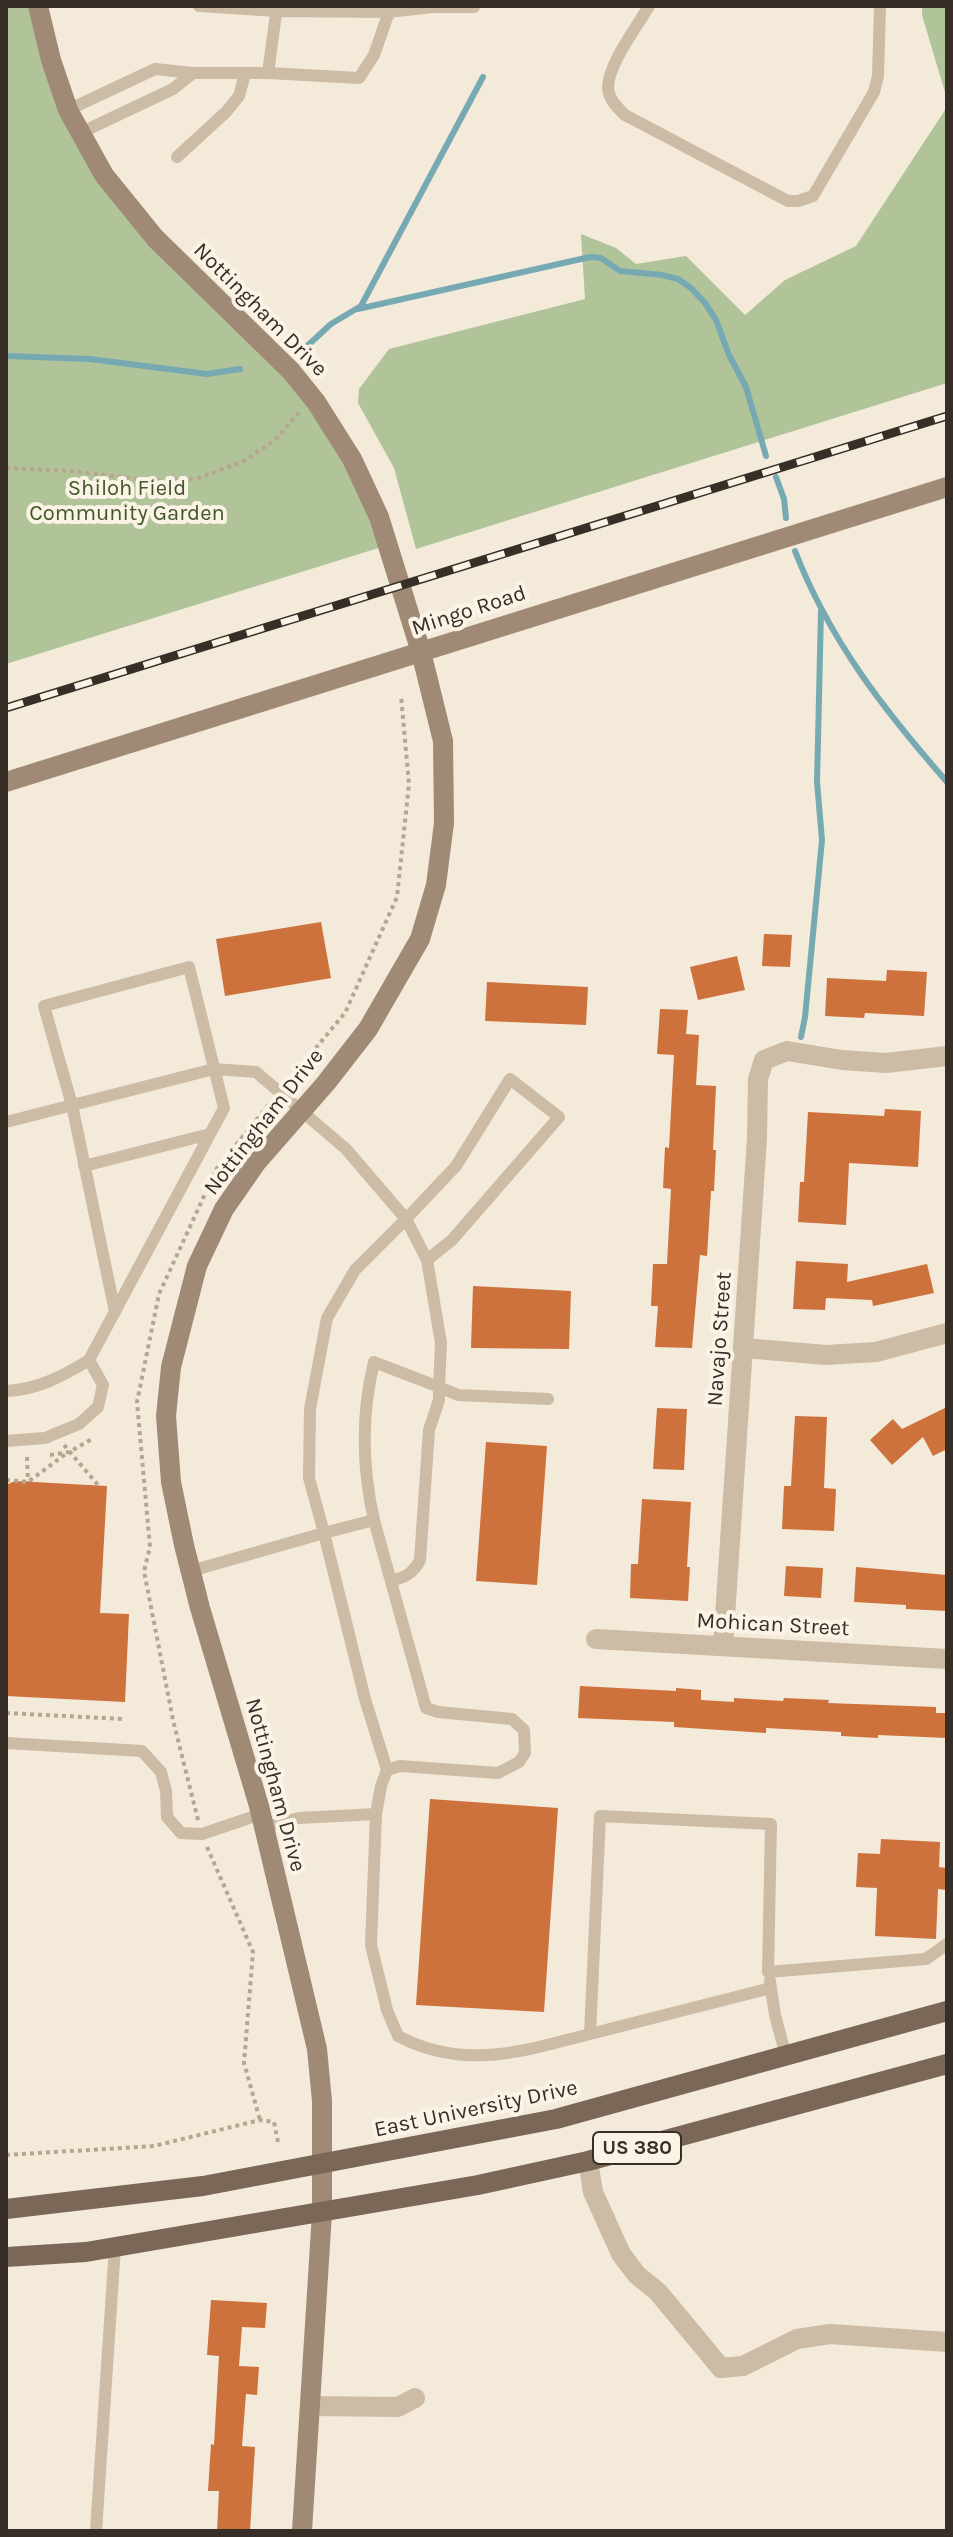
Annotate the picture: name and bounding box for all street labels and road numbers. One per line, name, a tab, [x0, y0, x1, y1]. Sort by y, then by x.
street label: Nottingham Drive	[188, 238, 332, 382]
street label: Mingo Road	[408, 580, 530, 642]
street label: Nottingham Drive	[199, 1044, 329, 1200]
street label: Navajo Street	[702, 1271, 738, 1407]
street label: Mohican Street	[696, 1608, 850, 1642]
street label: Nottingham Drive	[239, 1695, 311, 1875]
street label: East University Drive	[372, 2075, 580, 2143]
road number: US 380	[593, 2132, 681, 2164]

